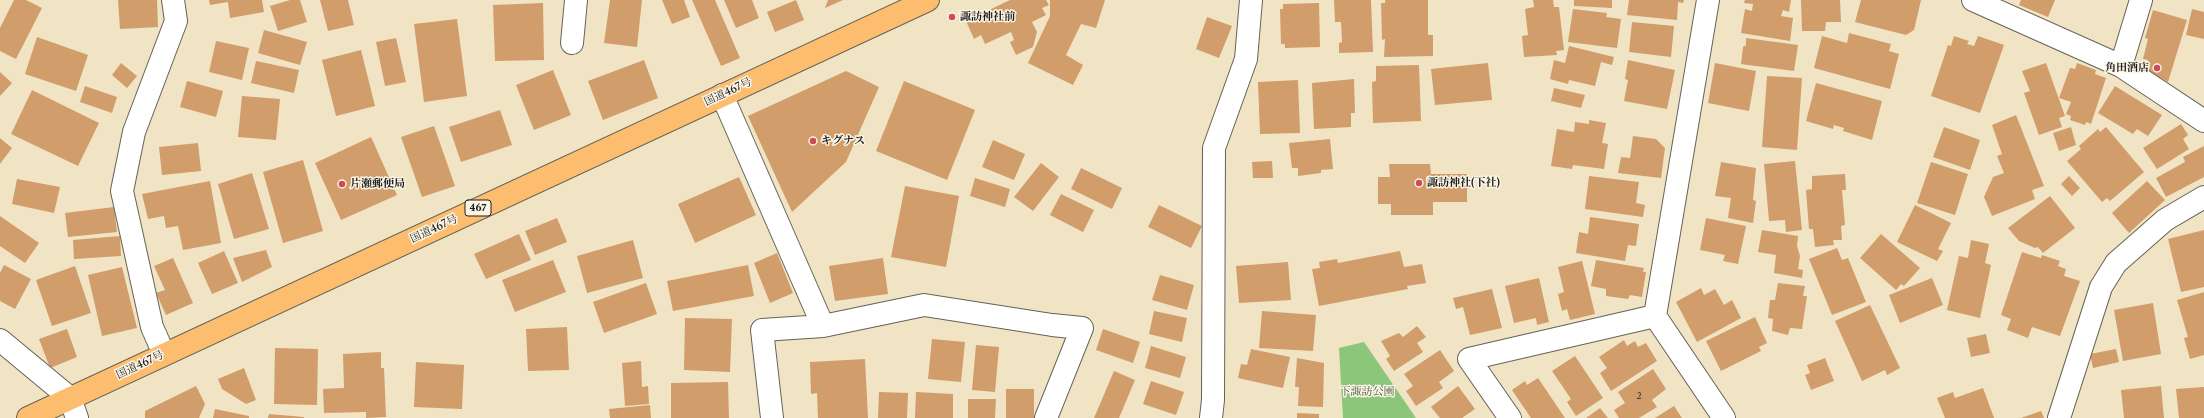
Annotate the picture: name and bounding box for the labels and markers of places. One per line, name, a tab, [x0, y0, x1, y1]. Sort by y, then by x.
place label: 諏訪神社前	[960, 10, 1015, 24]
marker: 諏訪神社前	[947, 12, 957, 22]
place label: 角田酒店	[2105, 61, 2149, 75]
marker: 角田酒店	[2152, 63, 2162, 73]
place label: キグナス	[821, 134, 865, 148]
marker: キグナス	[808, 136, 818, 146]
place label: 諏訪神社(下社)	[1427, 176, 1500, 190]
place label: 片瀬郵便局	[350, 177, 405, 191]
marker: 諏訪神社(下社)	[1414, 178, 1424, 188]
marker: 片瀬郵便局	[337, 179, 347, 189]

